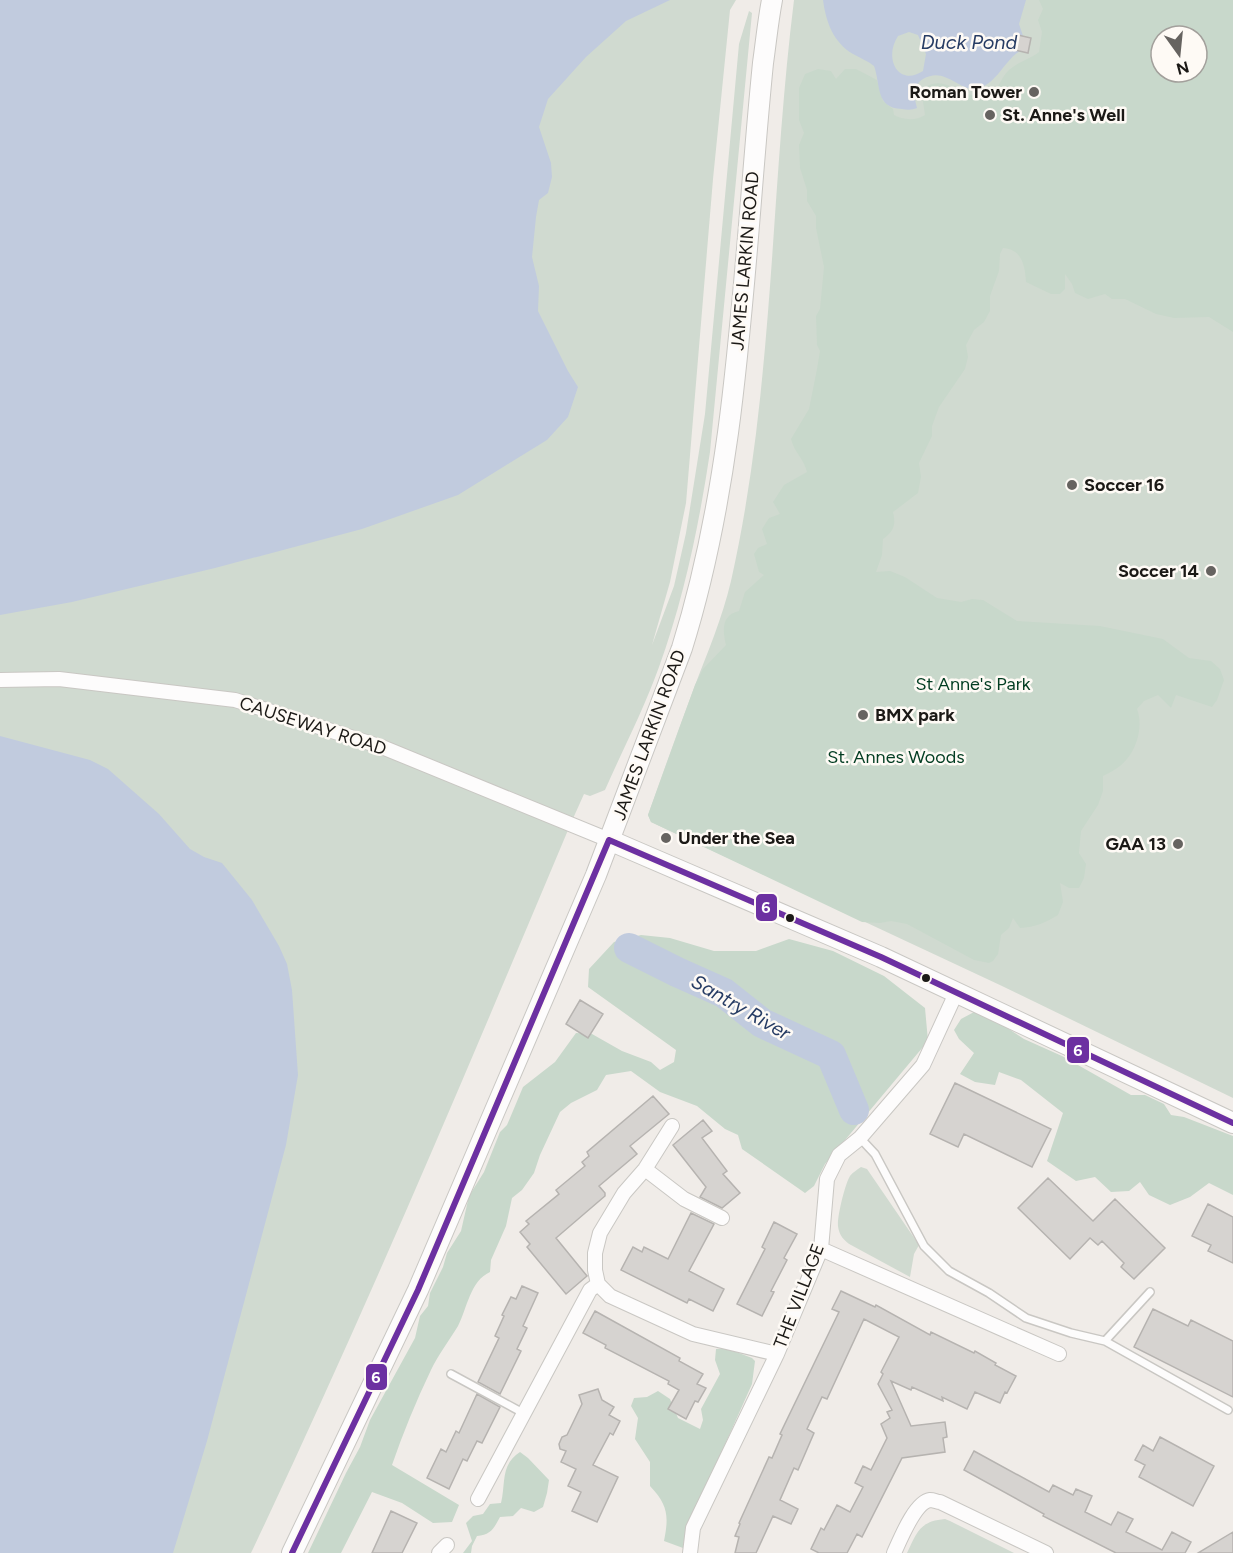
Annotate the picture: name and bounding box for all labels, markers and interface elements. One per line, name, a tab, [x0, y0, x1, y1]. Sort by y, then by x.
north arrow	[1149, 24, 1209, 84]
water label: Duck Pond	[921, 30, 1017, 54]
text: N	[1174, 57, 1191, 79]
place label: Roman Tower	[909, 81, 1022, 103]
marker: Roman Tower	[1027, 85, 1041, 99]
place label: St. Anne's Well	[1002, 104, 1125, 126]
marker: St. Anne's Well	[983, 108, 997, 122]
street label: JAMES LARKIN ROAD	[726, 171, 764, 351]
place label: Soccer 16	[1084, 474, 1164, 496]
marker: Soccer 16	[1065, 478, 1079, 492]
place label: Soccer 14	[1118, 560, 1199, 582]
marker: Soccer 14	[1204, 564, 1218, 578]
street label: JAMES LARKIN ROAD	[608, 647, 690, 823]
park label: St Anne's Park	[915, 673, 1031, 695]
street label: CAUSEWAY ROAD	[237, 692, 389, 760]
place label: BMX park	[875, 704, 955, 726]
marker: BMX park	[856, 708, 870, 722]
park label: St. Annes Woods	[827, 746, 965, 768]
place label: Under the Sea	[678, 827, 795, 849]
marker: Under the Sea	[659, 831, 673, 845]
place label: GAA 13	[1105, 833, 1166, 855]
marker: GAA 13	[1171, 837, 1185, 851]
line badge: 6	[755, 893, 778, 922]
text: 6	[761, 898, 771, 917]
unlabelled marker	[784, 912, 796, 924]
water label: Santry River	[687, 969, 796, 1046]
unlabelled marker	[920, 972, 932, 984]
line badge: 6	[1066, 1036, 1090, 1064]
text: 6	[1073, 1041, 1083, 1060]
street label: THE VILLAGE	[769, 1240, 829, 1352]
line badge: 6	[365, 1363, 388, 1391]
text: 6	[371, 1368, 381, 1387]

